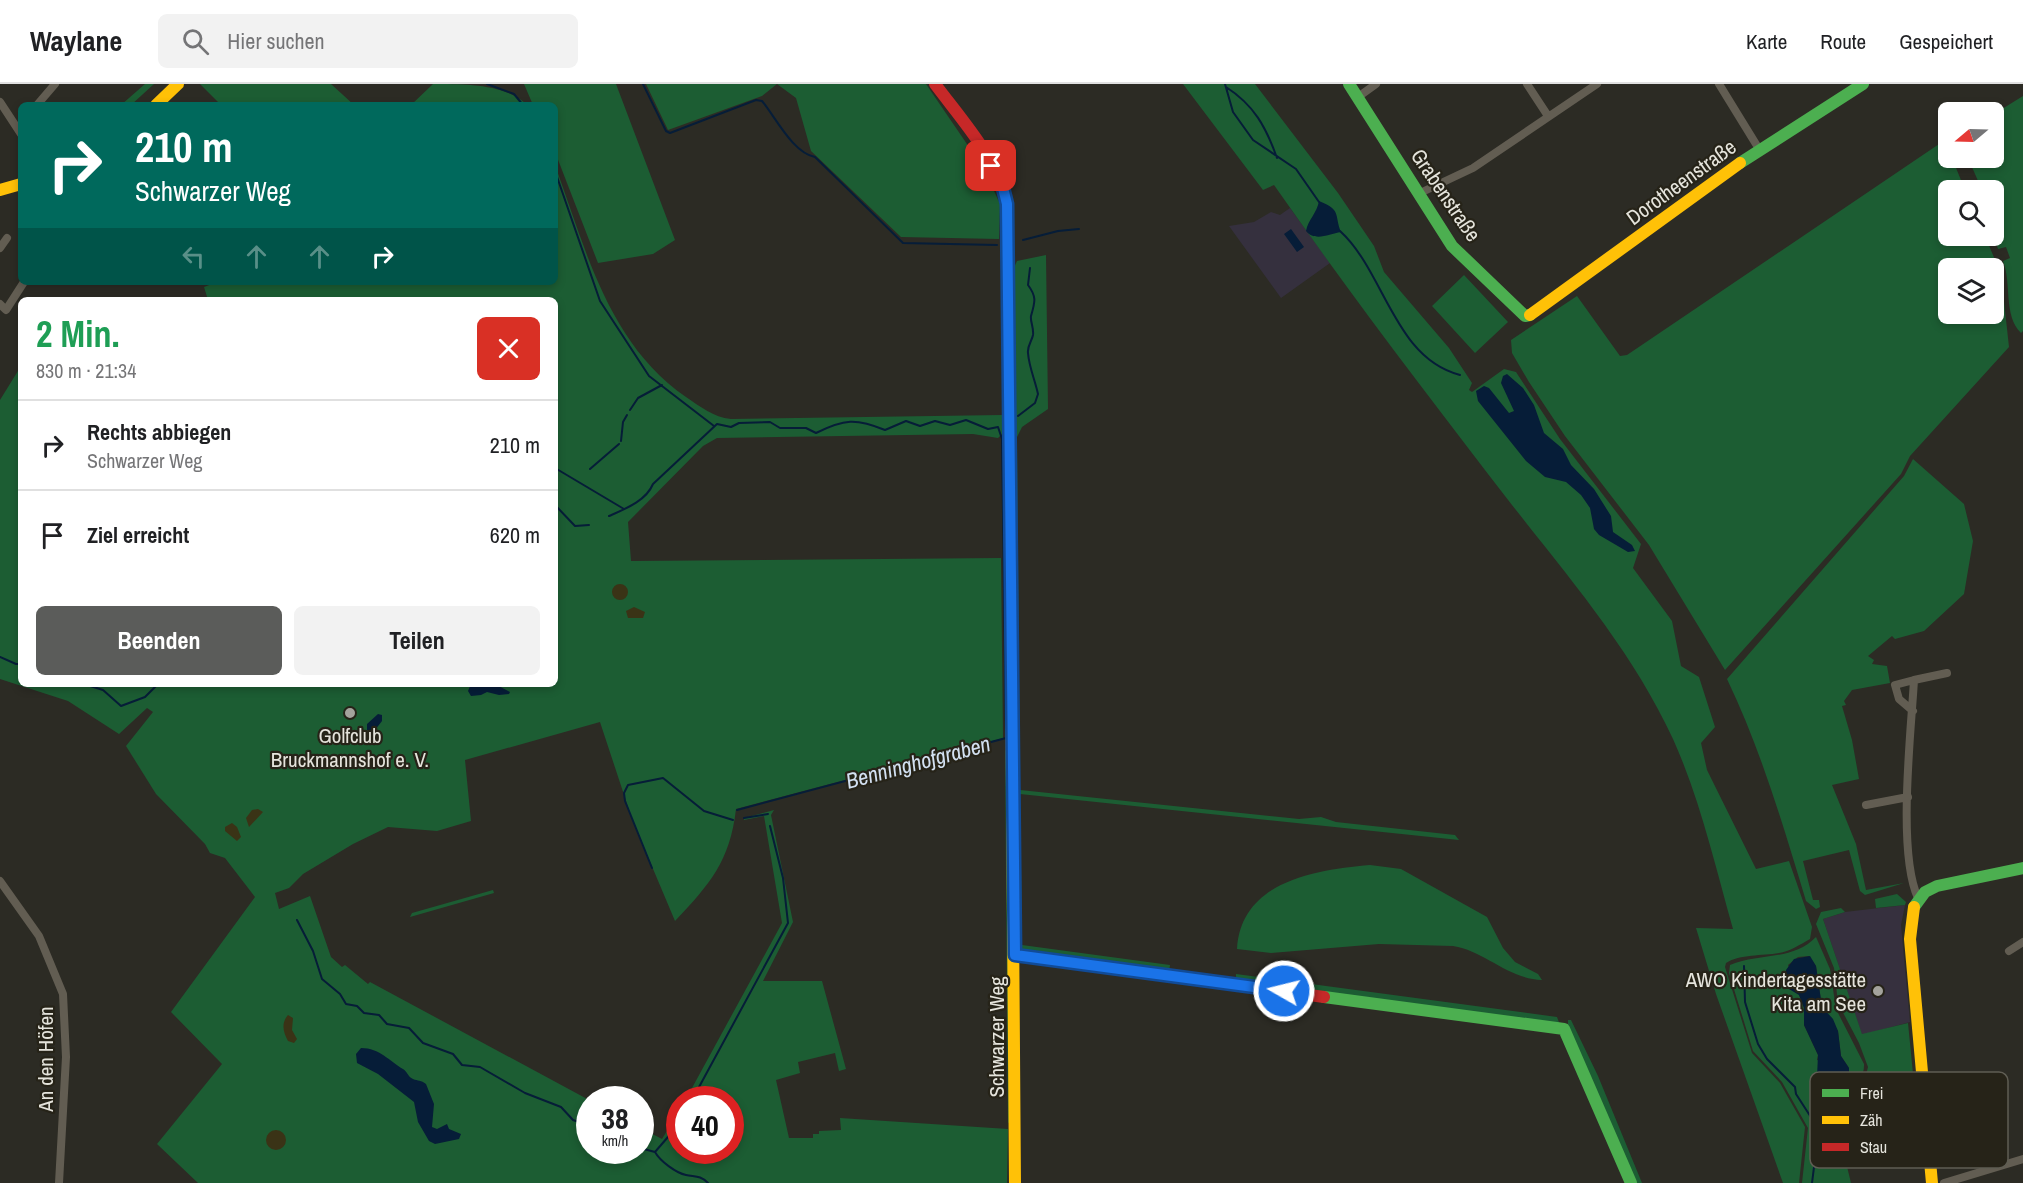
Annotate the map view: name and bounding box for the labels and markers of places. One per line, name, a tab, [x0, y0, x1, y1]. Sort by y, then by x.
pin	[965, 140, 1016, 191]
marker: Golfclub Bruckmannshof e. V.	[343, 706, 357, 720]
place label: Golfclub Bruckmannshof e. V.	[271, 721, 429, 774]
place label: AWO Kindertagesstätte Kita am See	[1685, 965, 1866, 1018]
marker: AWO Kindertagesstätte Kita am See	[1871, 984, 1885, 998]

